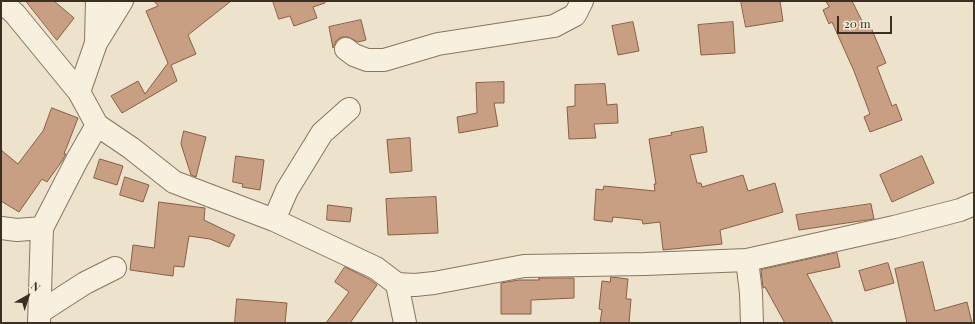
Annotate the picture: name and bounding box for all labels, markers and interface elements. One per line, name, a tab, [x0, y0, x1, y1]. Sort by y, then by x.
scale bar	[839, 8, 894, 34]
text: 20 m	[844, 15, 871, 31]
north arrow	[8, 276, 48, 316]
text: N	[28, 278, 44, 295]

